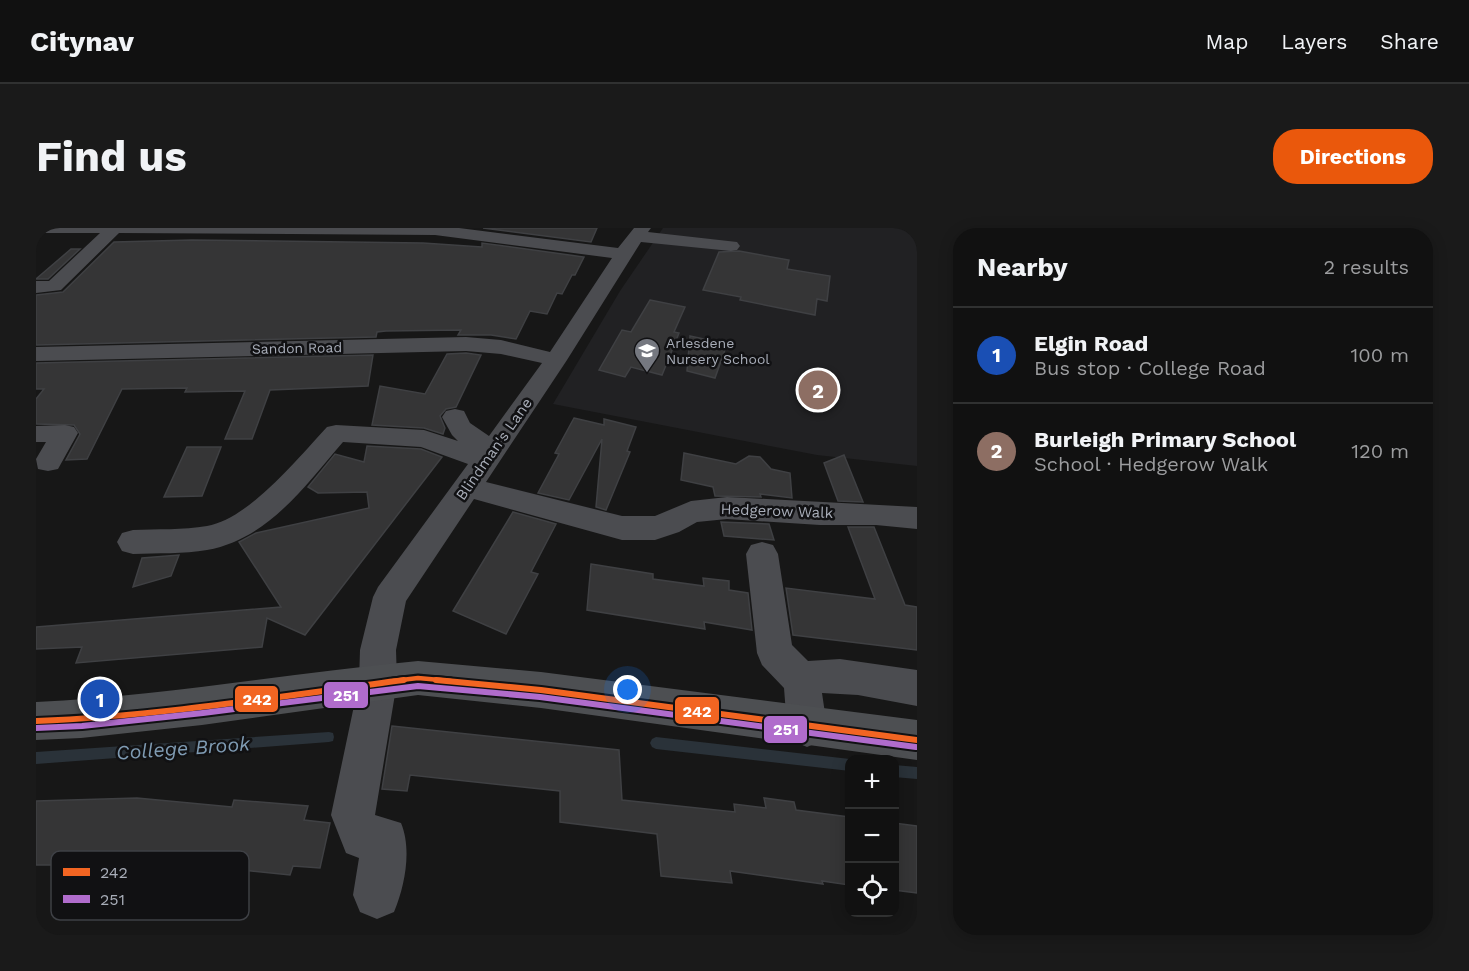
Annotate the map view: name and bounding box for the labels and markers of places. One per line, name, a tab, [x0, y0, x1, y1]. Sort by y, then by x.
place label: Arlesdene Nursery School	[666, 335, 770, 367]
school or university icon: Arlesdene Nursery School	[632, 336, 662, 374]
pin: 2	[798, 368, 838, 412]
pin: 1	[80, 676, 120, 722]

